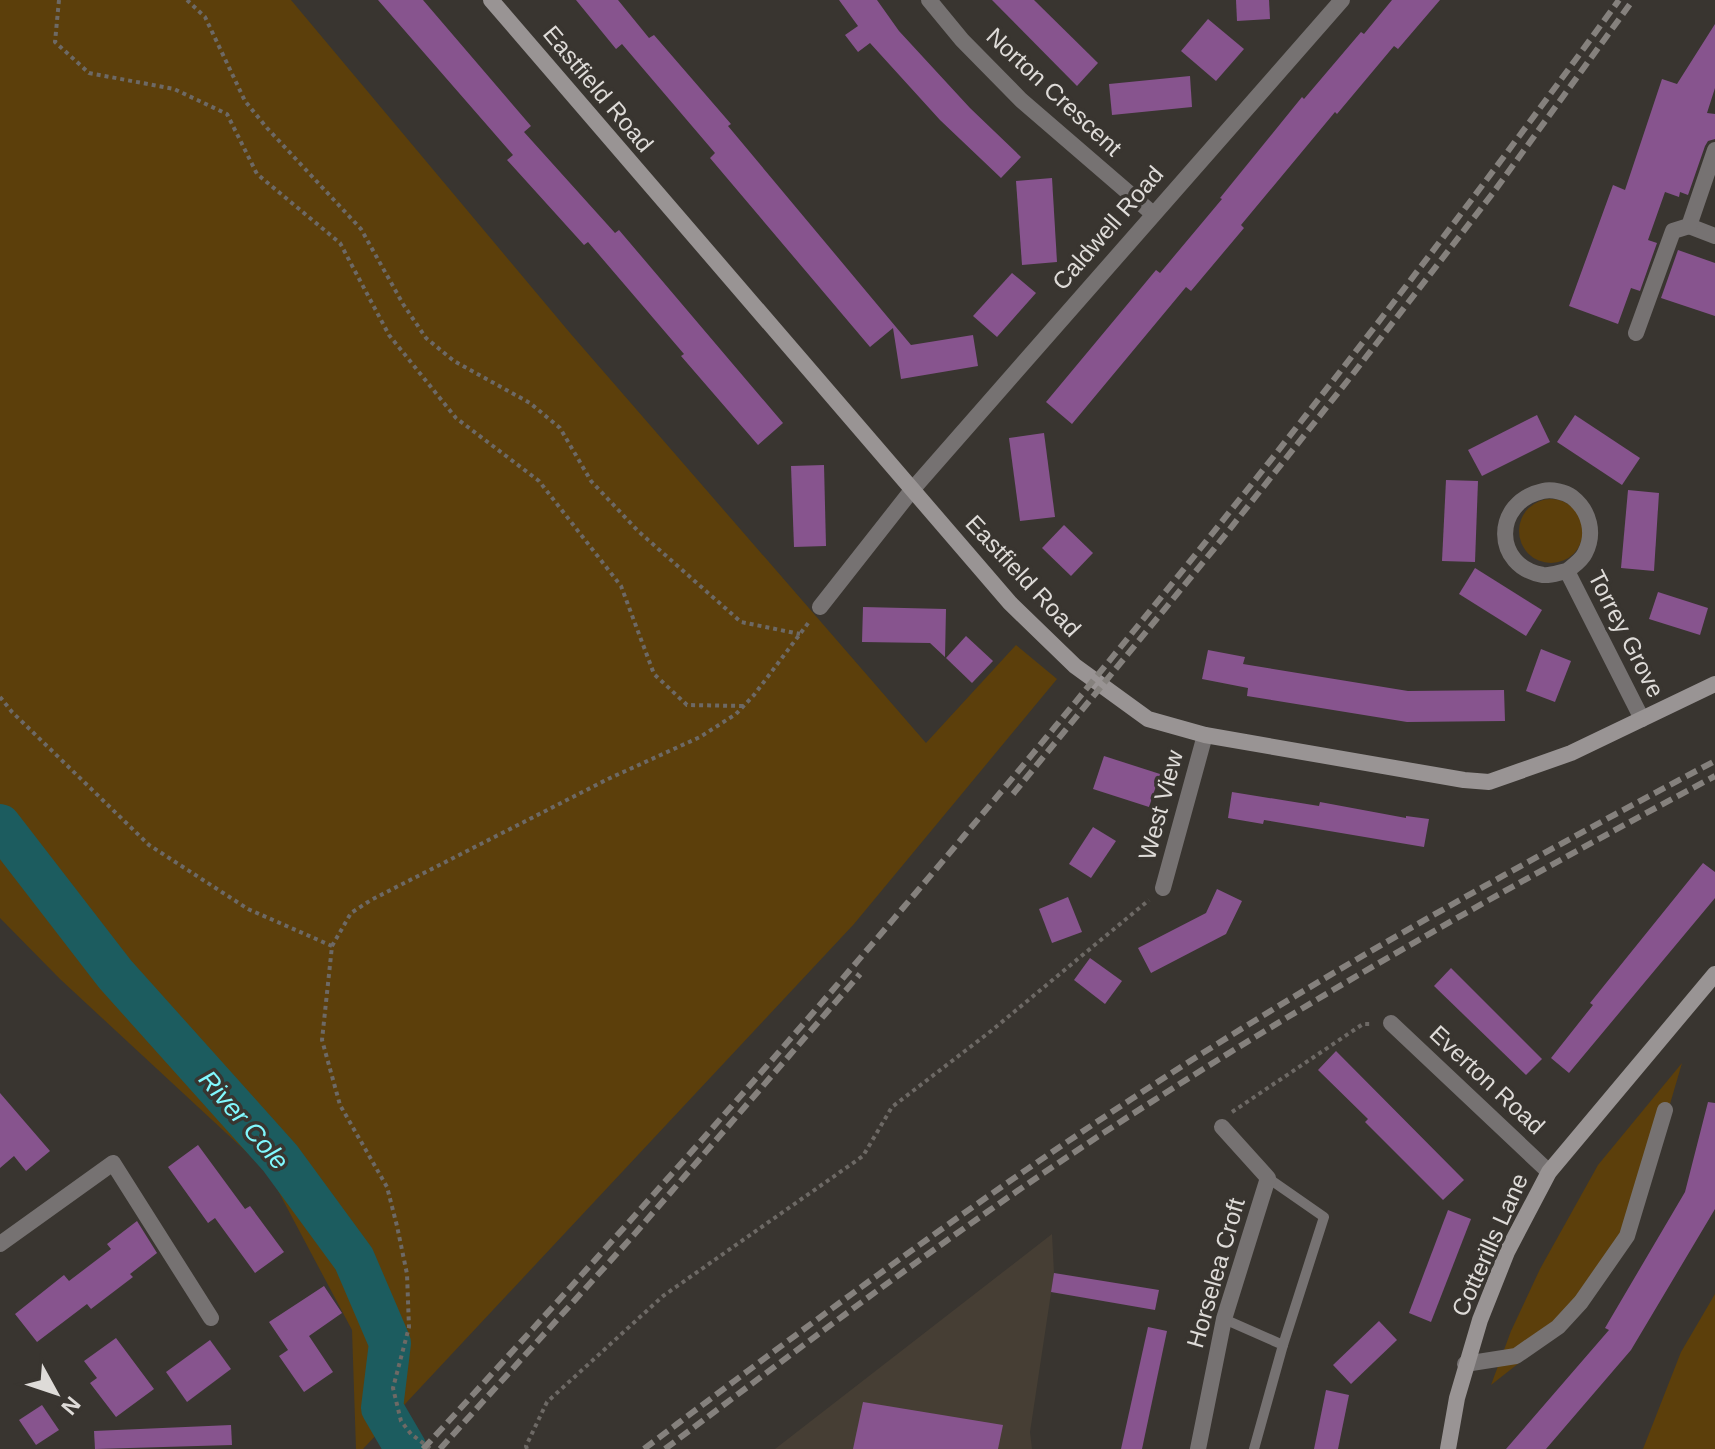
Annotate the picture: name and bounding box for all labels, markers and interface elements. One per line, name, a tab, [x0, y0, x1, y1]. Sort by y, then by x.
street label: Eastfield Road	[538, 20, 659, 157]
street label: Norton Crescent	[981, 22, 1128, 161]
street label: Caldwell Road	[1047, 160, 1169, 295]
street label: Eastfield Road	[960, 509, 1086, 642]
street label: Torrey Grove	[1583, 566, 1670, 702]
street label: West View	[1133, 746, 1188, 863]
street label: Everton Road	[1424, 1020, 1550, 1140]
water label: River Cole	[193, 1064, 295, 1176]
street label: Cotterills Lane	[1446, 1169, 1533, 1320]
street label: Horselea Croft	[1181, 1194, 1250, 1351]
north arrow	[16, 1353, 96, 1433]
text: N	[56, 1391, 86, 1420]

